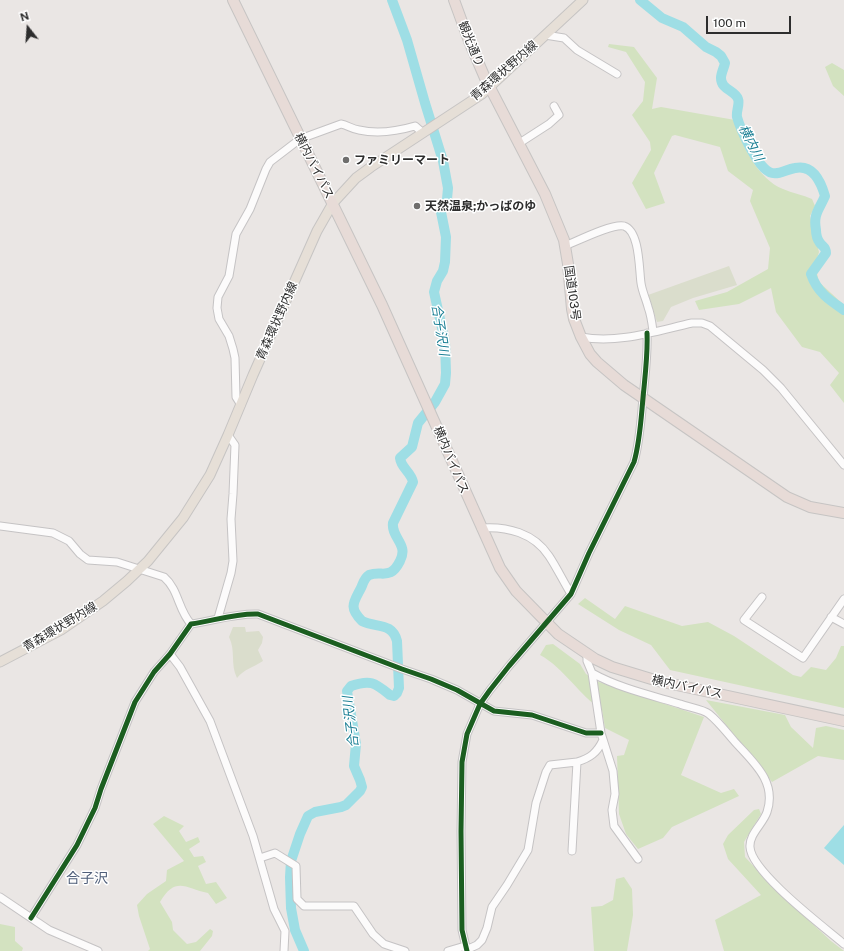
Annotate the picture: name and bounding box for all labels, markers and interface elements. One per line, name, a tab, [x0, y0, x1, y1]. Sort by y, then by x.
north arrow	[8, 8, 48, 48]
scale bar	[708, 8, 793, 34]
text: N	[19, 10, 30, 24]
text: 100 m	[713, 16, 746, 30]
street label: 観光通り	[455, 19, 487, 69]
street label: 青森環状野内線	[468, 38, 540, 104]
water label: 横内川	[735, 122, 767, 164]
street label: 横内バイパス	[291, 131, 337, 201]
place label: ファミリーマート	[354, 153, 450, 167]
marker: ファミリーマート	[341, 155, 351, 165]
place label: 天然温泉;かっぱのゆ	[425, 199, 536, 213]
marker: 天然温泉;かっぱのゆ	[412, 201, 422, 211]
street label: 国道103号	[561, 264, 583, 322]
street label: 青森環状野内線	[253, 280, 301, 362]
water label: 合子沢川	[428, 303, 452, 357]
street label: 横内バイパス	[430, 424, 472, 496]
street label: 青森環状野内線	[20, 599, 100, 655]
street label: 横内バイパス	[650, 672, 724, 702]
water label: 合子沢川	[340, 695, 362, 749]
district label: 合子沢	[66, 871, 108, 887]

